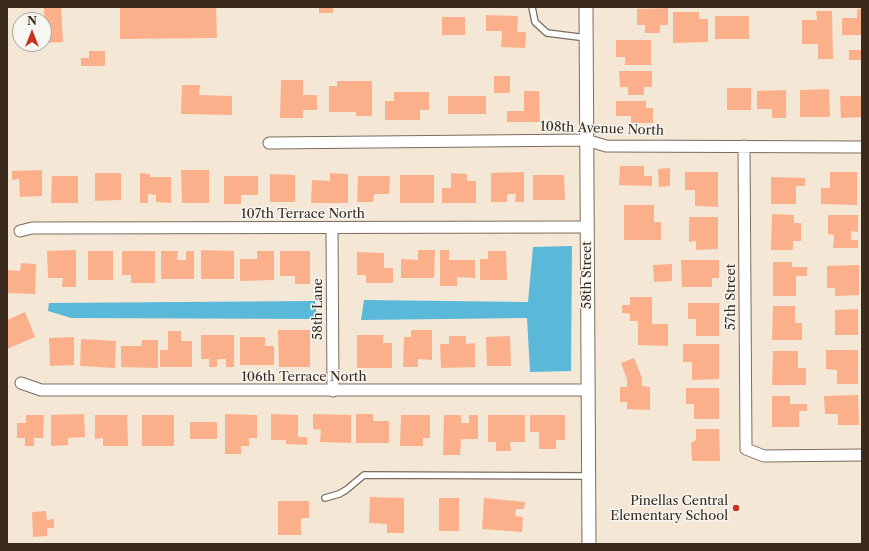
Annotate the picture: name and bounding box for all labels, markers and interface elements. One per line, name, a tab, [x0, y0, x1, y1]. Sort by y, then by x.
north arrow	[12, 12, 52, 52]
text: N	[27, 14, 37, 28]
street label: 108th Avenue North	[540, 119, 664, 139]
street label: 107th Terrace North	[241, 206, 365, 222]
street label: 58th Street	[579, 241, 595, 309]
street label: 57th Street	[723, 264, 739, 330]
street label: 58th Lane	[310, 278, 326, 340]
street label: 106th Terrace North	[241, 369, 367, 385]
place label: Pinellas Central Elementary School	[610, 493, 728, 524]
marker: Pinellas Central Elementary School	[731, 503, 741, 513]

